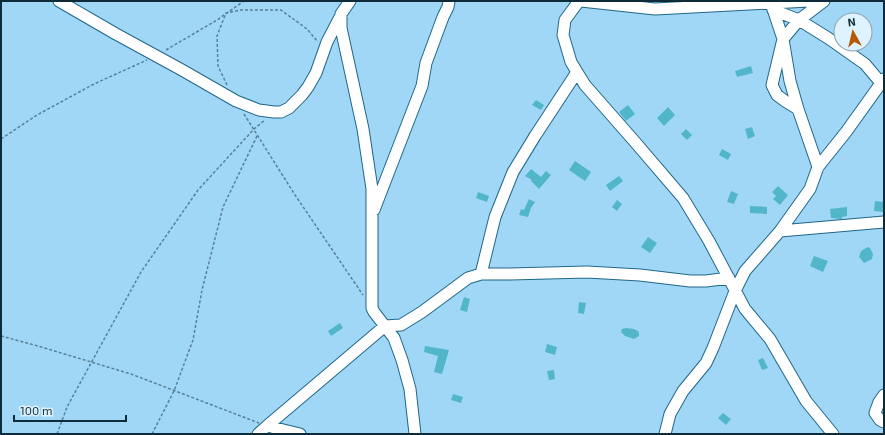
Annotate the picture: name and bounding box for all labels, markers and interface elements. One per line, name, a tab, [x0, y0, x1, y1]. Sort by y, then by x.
north arrow	[833, 12, 873, 52]
text: N	[847, 15, 856, 29]
scale bar	[14, 397, 126, 423]
text: 100 m	[20, 403, 52, 417]

